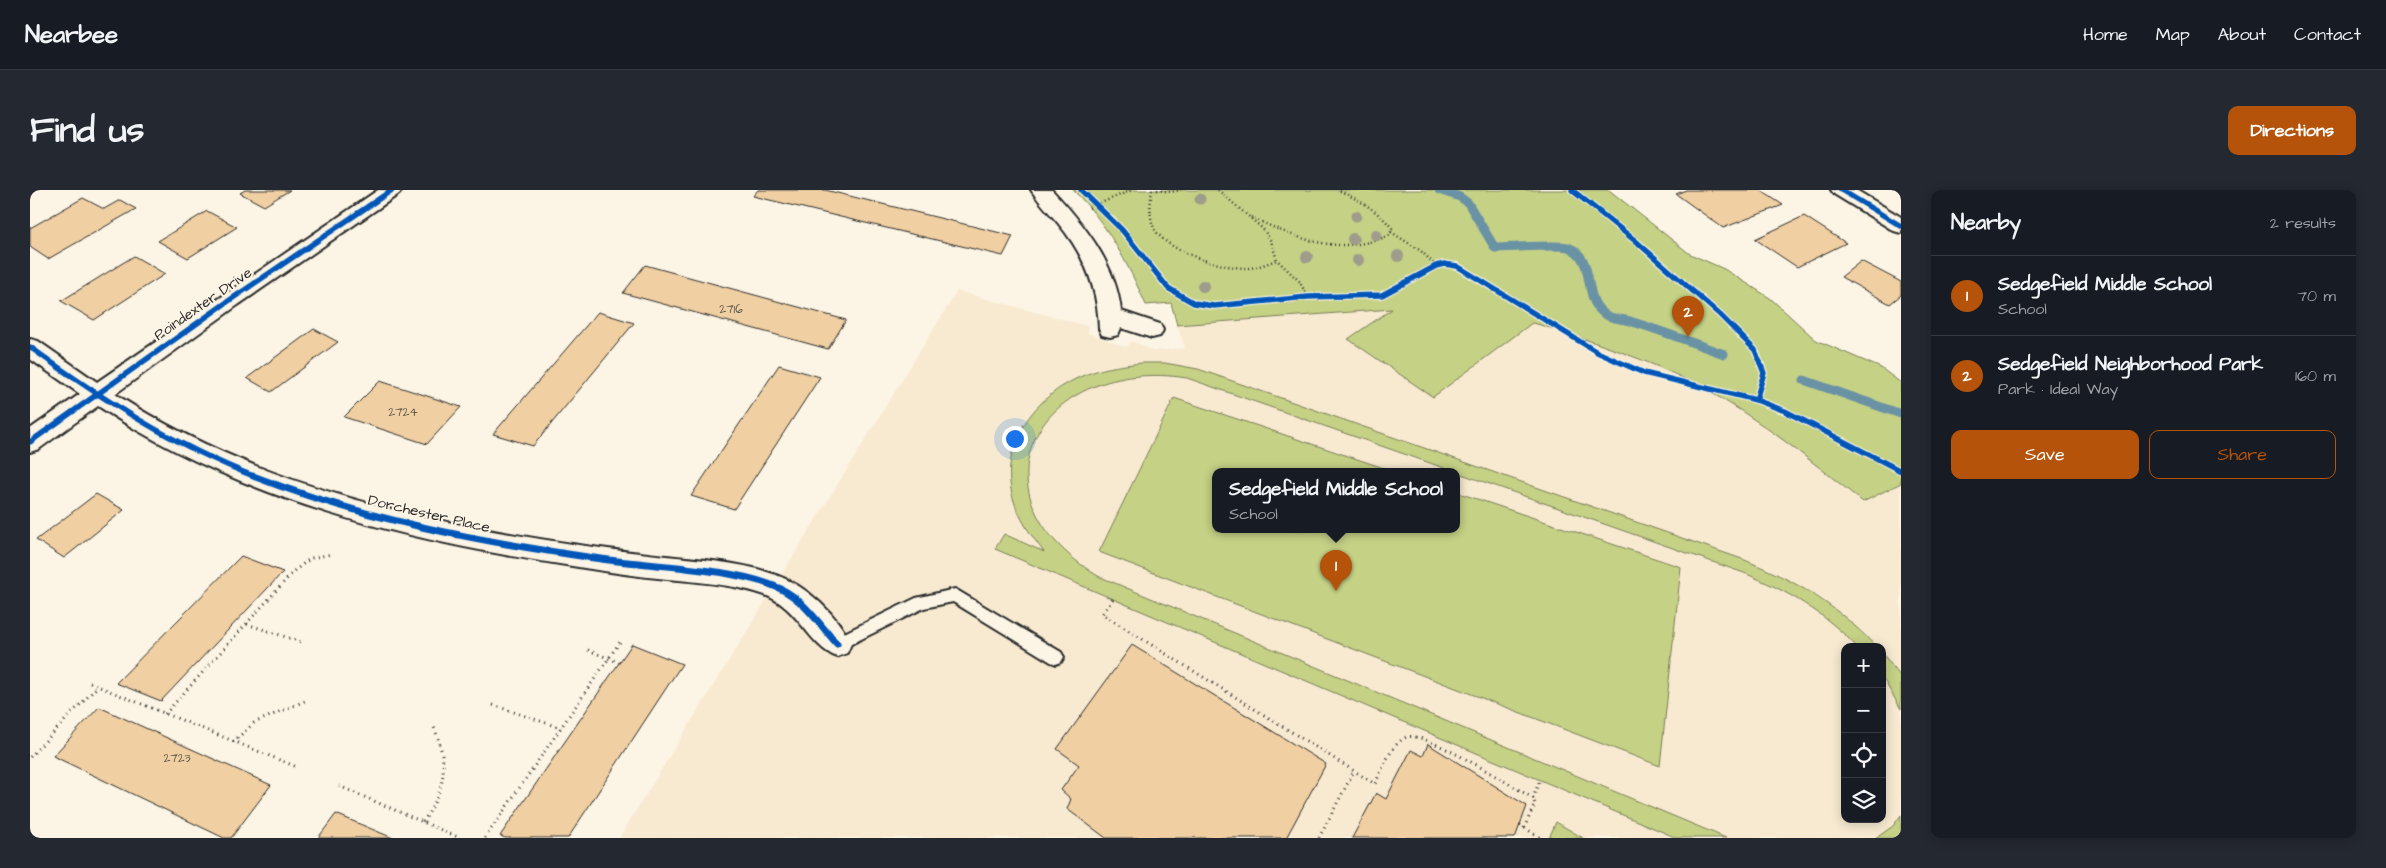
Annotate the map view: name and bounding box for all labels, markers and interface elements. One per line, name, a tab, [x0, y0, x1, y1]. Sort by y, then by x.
text: Nearbee	[25, 18, 118, 52]
text: Home	[2083, 22, 2128, 47]
text: Map	[2156, 22, 2190, 47]
text: About	[2218, 22, 2266, 47]
text: Contact	[2294, 22, 2361, 47]
text: Find us	[30, 106, 144, 155]
button: Directions	[2228, 106, 2356, 155]
text: Nearby	[1951, 208, 2021, 237]
text: 2 results	[2270, 212, 2336, 234]
street label: Poindexter Drive	[150, 262, 256, 346]
text: Sedgefield Middle School	[1998, 271, 2212, 298]
text: 1	[1966, 285, 1968, 307]
text: 70 m	[2297, 285, 2336, 307]
pin: 2	[1672, 296, 1704, 337]
text: School	[1998, 298, 2047, 320]
house number: 2716	[719, 301, 743, 318]
text: Sedgefield Neighborhood Park	[1998, 351, 2263, 378]
text: 2	[1962, 365, 1972, 387]
text: 160 m	[2295, 365, 2336, 387]
text: Park · Ideal Way	[1998, 378, 2118, 400]
house number: 2724	[388, 404, 418, 421]
your location	[1002, 426, 1028, 452]
button: Save	[1951, 430, 2139, 479]
button: Share	[2149, 430, 2336, 479]
popup	[1212, 468, 1460, 533]
text: Sedgefield Middle School	[1229, 476, 1443, 503]
street label: Dorchester Place	[366, 490, 492, 538]
text: School	[1229, 503, 1278, 525]
pin: 1	[1320, 550, 1352, 591]
map controls	[1841, 643, 1886, 823]
button: +	[1841, 643, 1886, 688]
button: −	[1841, 688, 1886, 733]
button: locate	[1841, 733, 1886, 778]
house number: 2723	[163, 750, 191, 767]
button: layers	[1841, 778, 1886, 823]

